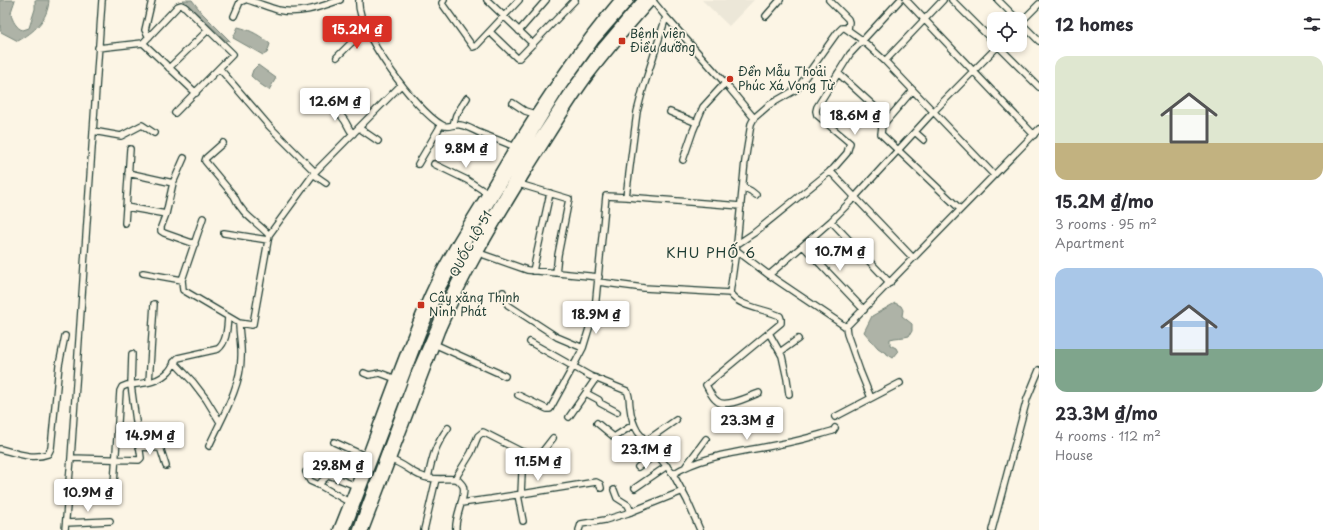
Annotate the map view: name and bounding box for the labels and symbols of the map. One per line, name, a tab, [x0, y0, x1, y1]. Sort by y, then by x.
pin: 15.2M ₫	[320, 16, 394, 50]
place label: Bệnh viện Điều dưỡng	[630, 24, 695, 56]
marker: Bệnh viện Điều dưỡng	[617, 36, 627, 46]
place label: Đền Mẫu Thoải Phúc Xá Vọng Từ	[738, 62, 835, 94]
marker: Đền Mẫu Thoải Phúc Xá Vọng Từ	[725, 74, 735, 84]
pin: 12.6M ₫	[298, 88, 372, 122]
pin: 18.6M ₫	[818, 102, 892, 136]
pin: 9.8M ₫	[433, 135, 499, 169]
street label: QUỐC LỘ 51	[445, 207, 496, 280]
pin: 10.7M ₫	[803, 238, 877, 272]
district label: KHU PHỐ 6	[666, 242, 756, 263]
place label: Cây xăng Thịnh Ninh Phát	[429, 288, 520, 320]
marker: Cây xăng Thịnh Ninh Phát	[416, 300, 426, 310]
pin: 18.9M ₫	[559, 301, 633, 335]
pin: 23.3M ₫	[710, 407, 784, 441]
pin: 14.9M ₫	[113, 422, 187, 456]
pin: 23.1M ₫	[609, 436, 683, 470]
pin: 11.5M ₫	[501, 448, 575, 482]
pin: 29.8M ₫	[301, 452, 375, 486]
pin: 10.9M ₫	[51, 479, 125, 513]

